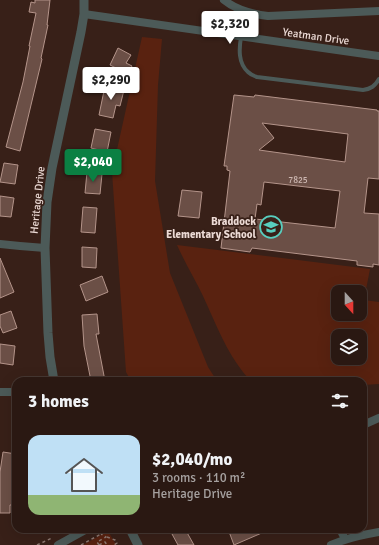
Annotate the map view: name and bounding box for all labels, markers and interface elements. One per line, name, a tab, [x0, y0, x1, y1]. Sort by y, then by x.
pin: $2,320	[197, 11, 263, 45]
text: $2,320	[211, 16, 249, 32]
street label: Yeatman Drive	[282, 25, 350, 48]
pin: $2,290	[78, 67, 144, 101]
text: $2,290	[92, 72, 130, 88]
pin: $2,040	[60, 149, 126, 183]
text: $2,040	[74, 154, 112, 170]
street label: Heritage Drive	[27, 166, 48, 234]
house number: 7825	[288, 175, 308, 186]
school or university icon: Braddock Elementary School	[258, 214, 284, 240]
place label: Braddock Elementary School	[166, 215, 257, 241]
north arrow	[331, 285, 367, 321]
map controls	[331, 285, 367, 365]
button: layers	[331, 329, 367, 365]
icon: filters	[329, 390, 351, 412]
text: 3 homes	[28, 391, 89, 412]
text: $2,040/mo	[152, 449, 232, 470]
icon: home	[60, 451, 108, 499]
text: 3 rooms · 110 m²	[152, 470, 245, 486]
text: Heritage Drive	[152, 486, 232, 502]

